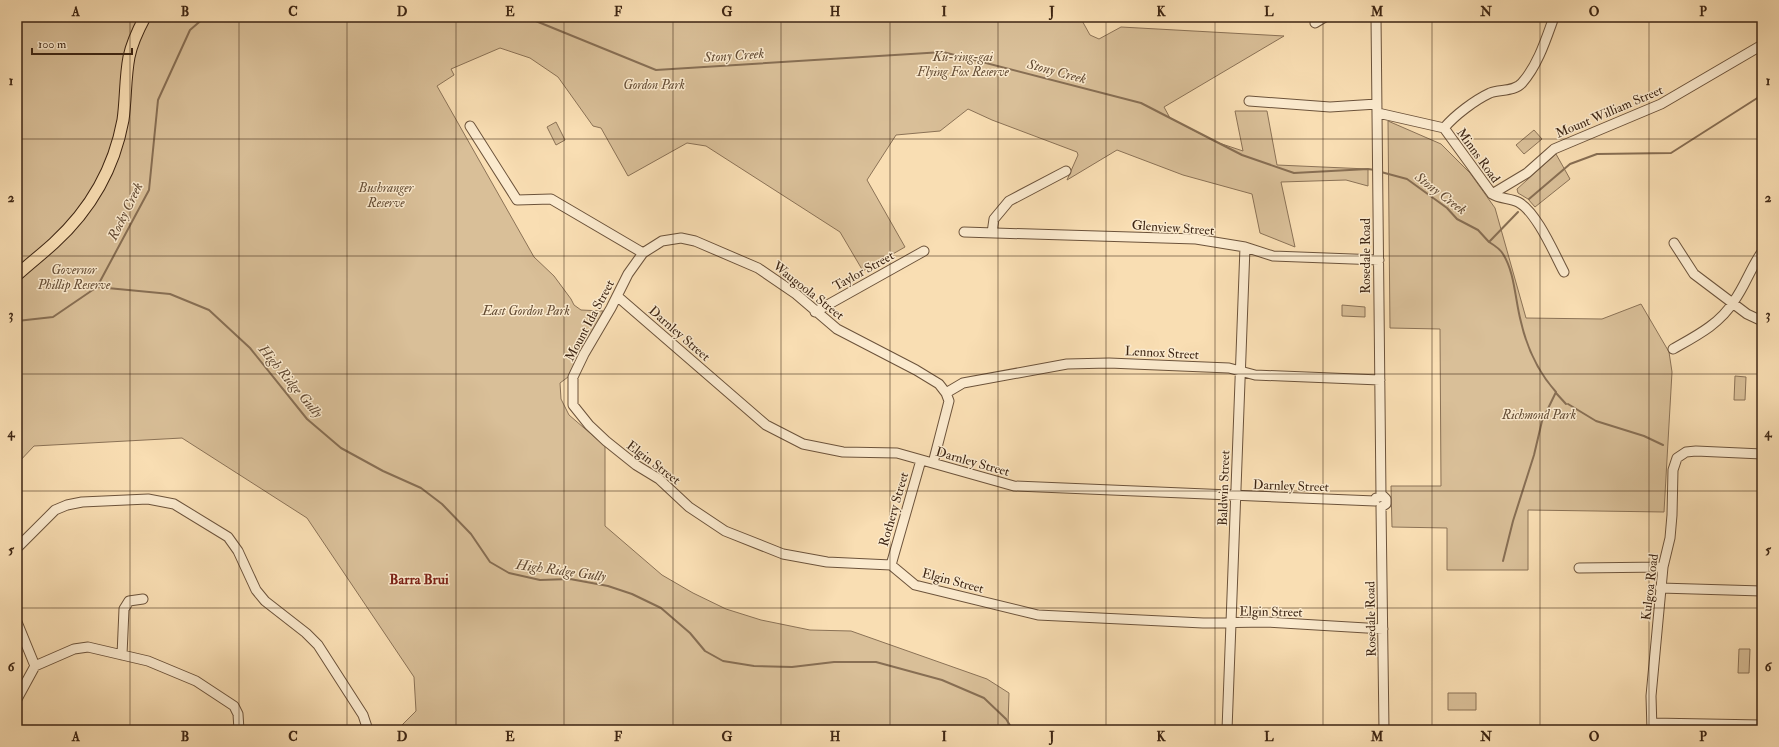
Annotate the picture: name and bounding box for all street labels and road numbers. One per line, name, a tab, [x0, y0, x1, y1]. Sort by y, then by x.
street label: Mount William Street	[1553, 82, 1666, 142]
street label: Minns Road	[1453, 125, 1504, 187]
street label: Glenview Street	[1131, 217, 1215, 239]
street label: Rosedale Road	[1358, 218, 1374, 294]
street label: Taylor Street	[830, 248, 897, 295]
street label: Waugoola Street	[769, 257, 847, 323]
street label: Mount Ida Street	[562, 277, 618, 364]
street label: Darnley Street	[645, 303, 713, 365]
street label: Lennox Street	[1124, 343, 1199, 363]
street label: Elgin Street	[623, 437, 684, 488]
street label: Darnley Street	[934, 444, 1011, 481]
street label: Baldwin Street	[1215, 450, 1233, 526]
street label: Rothery Street	[876, 470, 913, 549]
street label: Darnley Street	[1253, 477, 1329, 496]
street label: Kulgoa Road	[1638, 552, 1662, 621]
street label: Elgin Street	[920, 565, 985, 597]
street label: Rosedale Road	[1362, 580, 1380, 657]
street label: Elgin Street	[1239, 603, 1303, 621]

